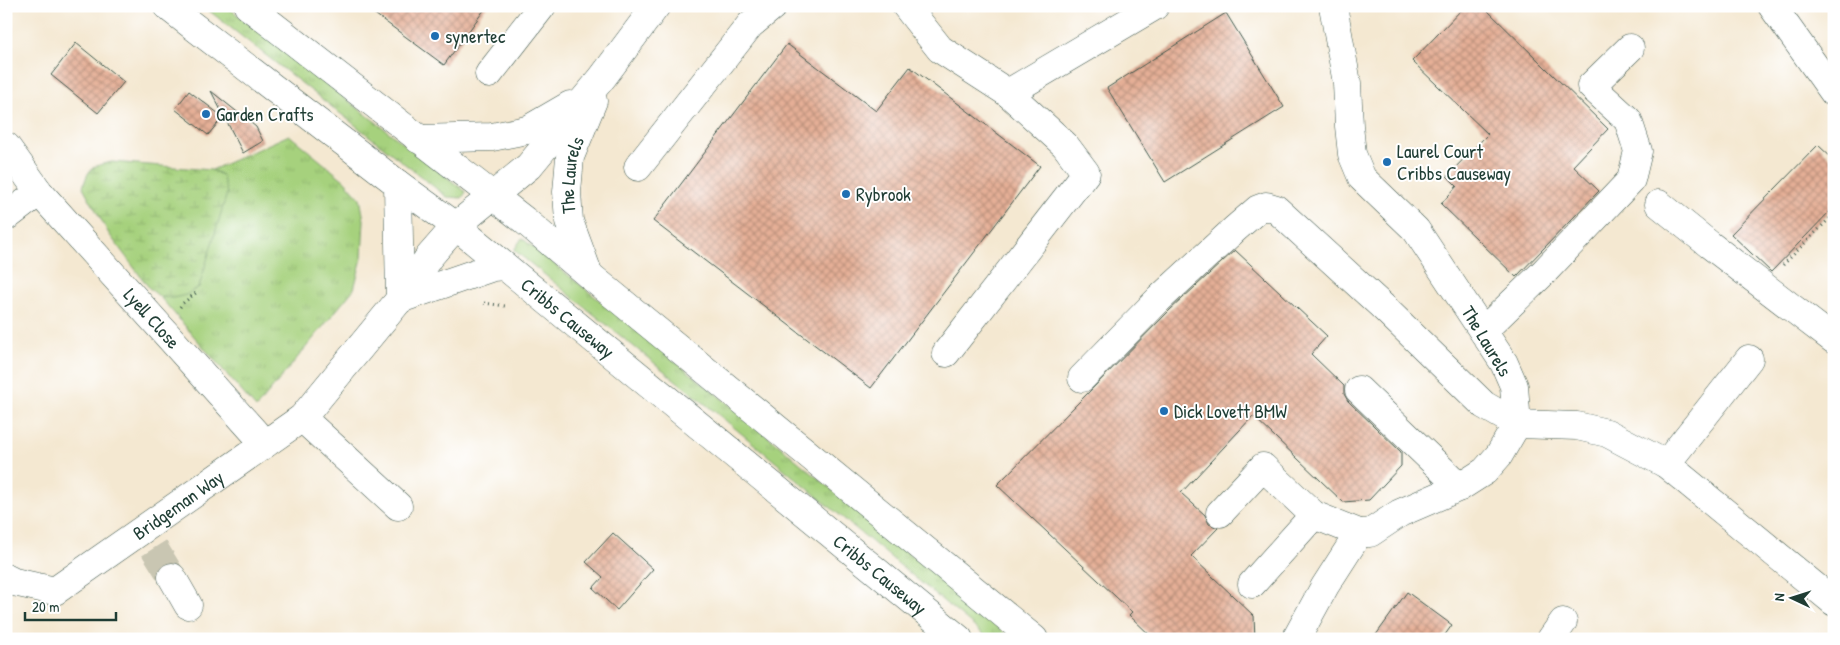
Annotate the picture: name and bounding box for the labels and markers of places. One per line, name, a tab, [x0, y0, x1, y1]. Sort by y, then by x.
place label: synertec	[445, 23, 506, 49]
marker: synertec	[429, 30, 441, 42]
place label: Garden Crafts	[216, 101, 314, 127]
marker: Garden Crafts	[200, 108, 212, 120]
place label: Laurel Court Cribbs Causeway	[1397, 138, 1511, 186]
marker: Laurel Court Cribbs Causeway	[1381, 156, 1393, 168]
place label: Rybrook	[856, 181, 911, 207]
marker: Rybrook	[840, 188, 852, 200]
place label: Dick Lovett BMW	[1174, 398, 1287, 424]
marker: Dick Lovett BMW	[1158, 405, 1170, 417]

